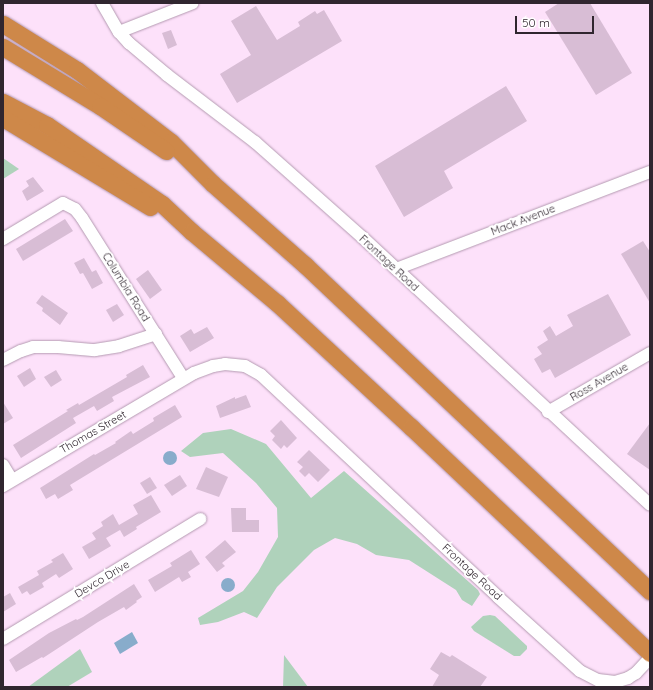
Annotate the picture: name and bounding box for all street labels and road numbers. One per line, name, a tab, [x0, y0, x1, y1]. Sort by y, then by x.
street label: Mack Avenue	[489, 202, 557, 238]
street label: Frontage Road	[356, 232, 422, 294]
street label: Columbia Road	[100, 250, 152, 324]
street label: Ross Avenue	[568, 360, 630, 404]
street label: Thomas Street	[57, 408, 129, 456]
street label: Frontage Road	[439, 541, 505, 603]
street label: Devco Drive	[72, 557, 132, 601]

